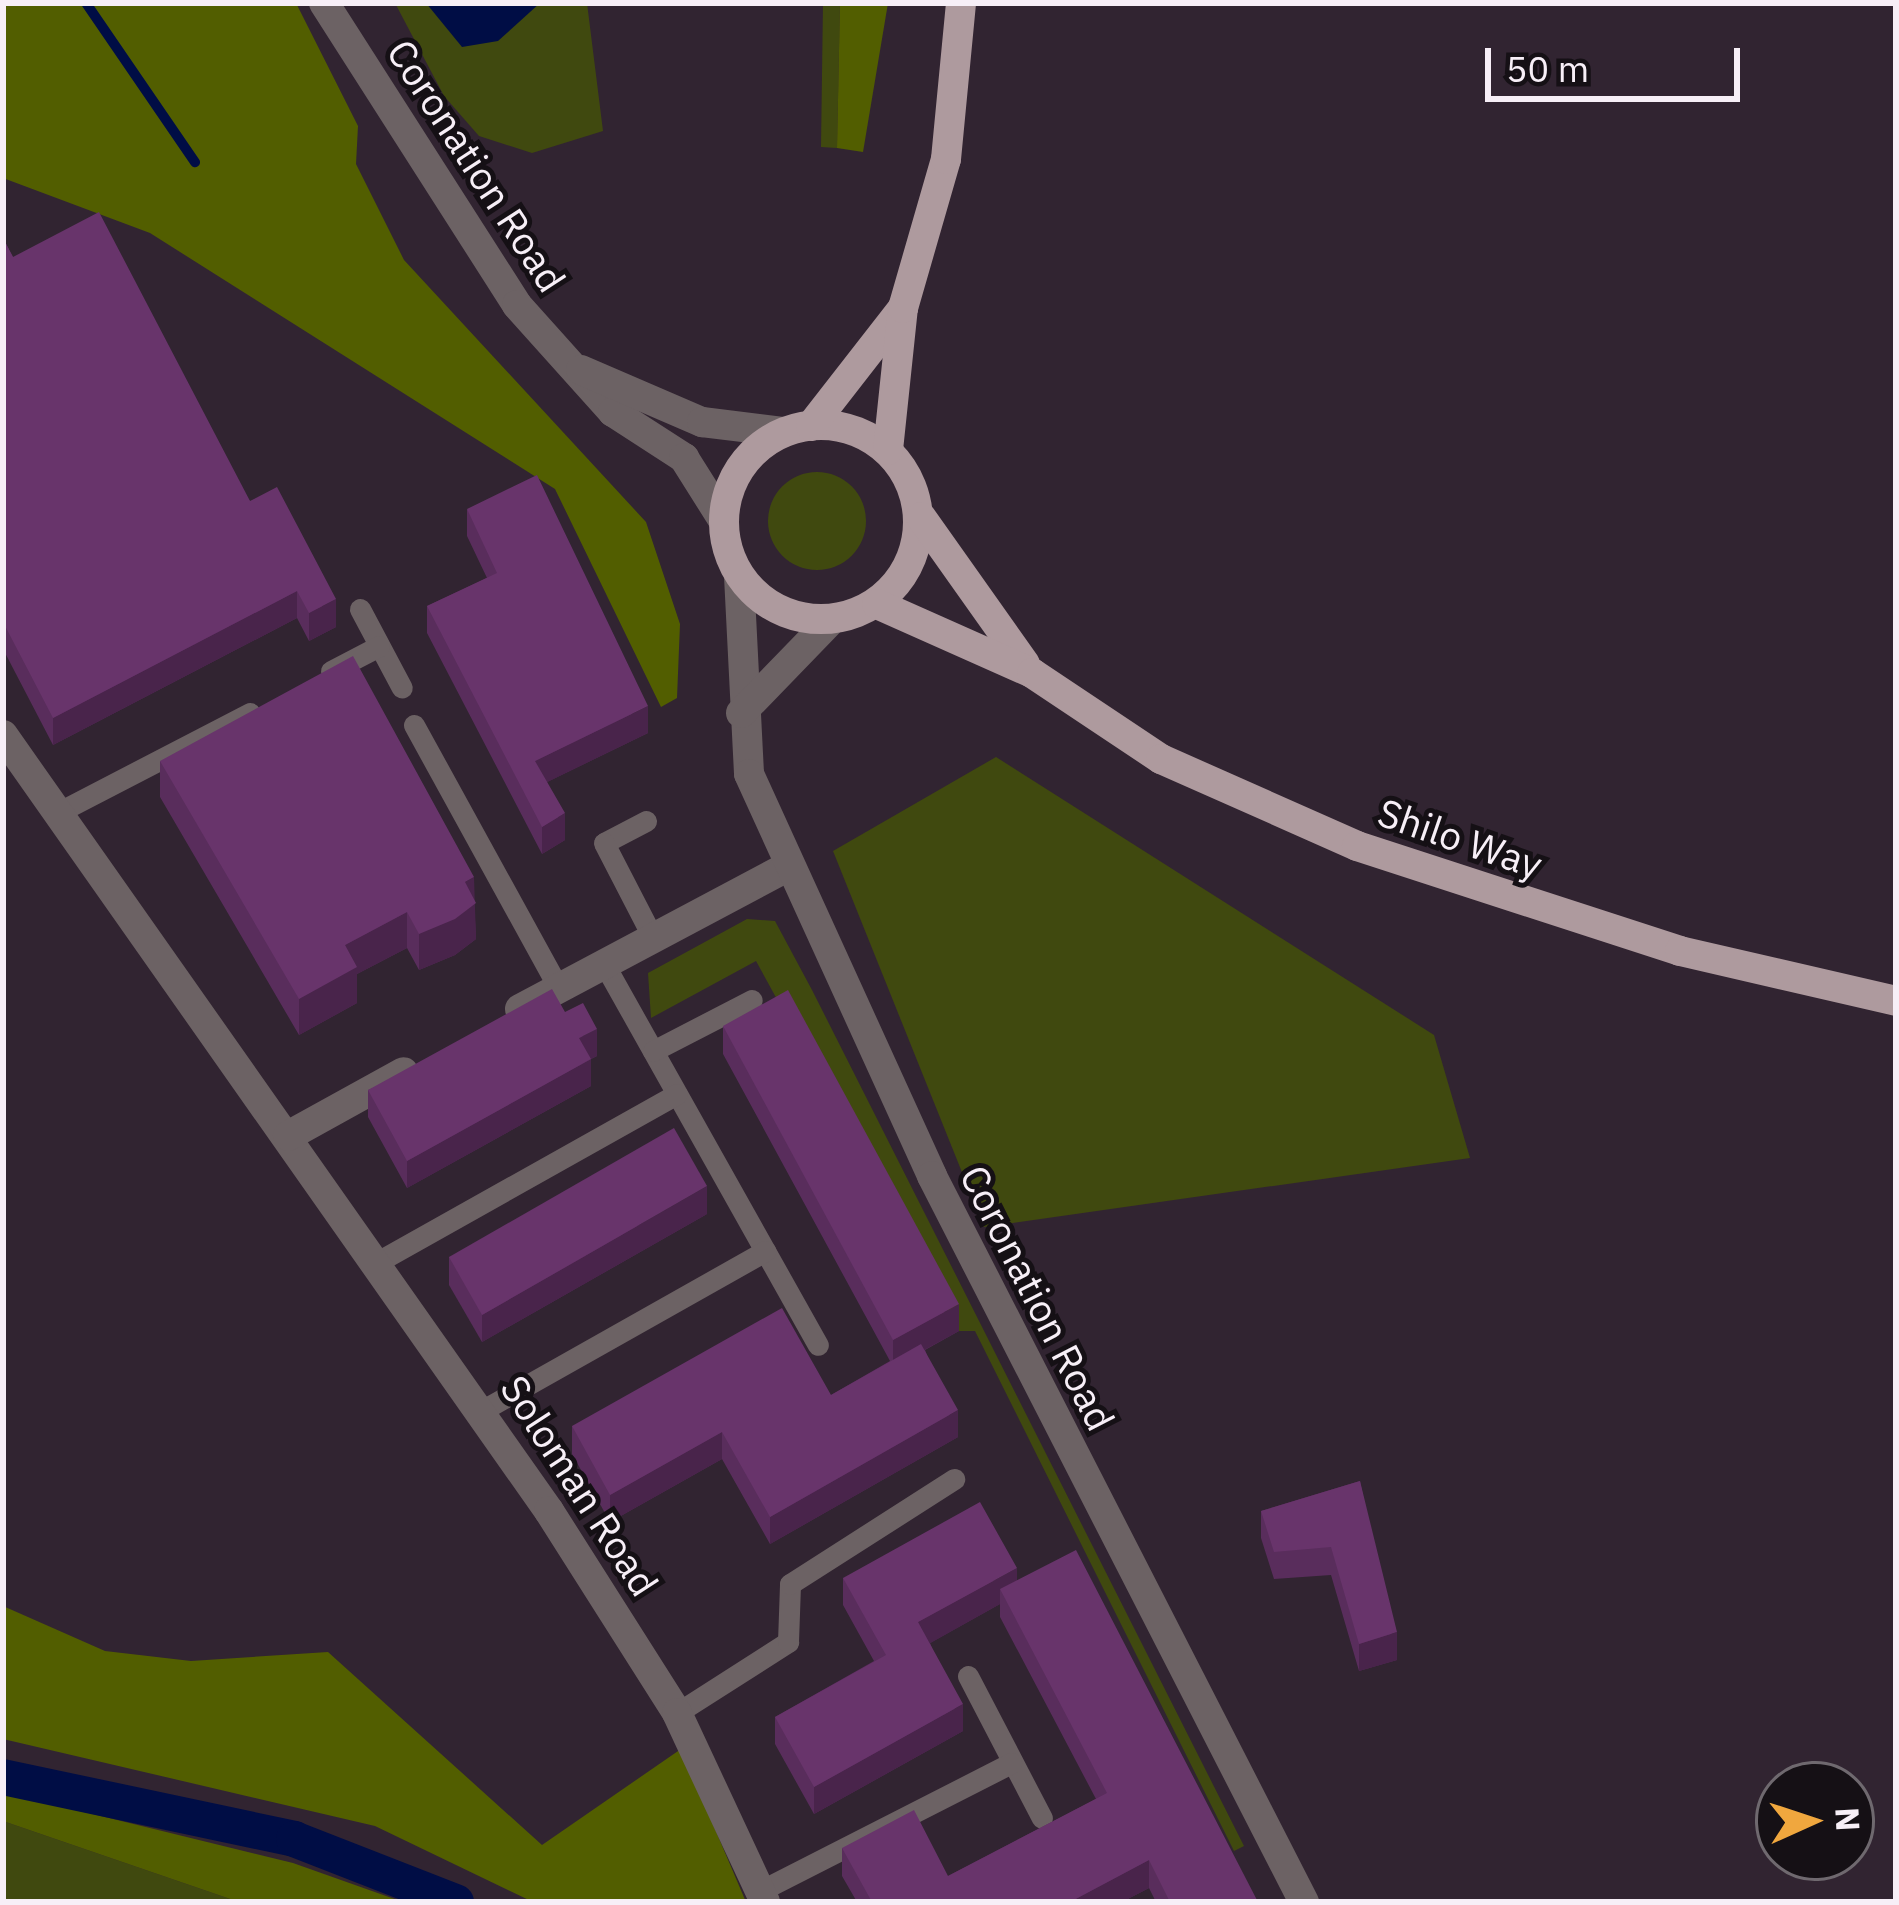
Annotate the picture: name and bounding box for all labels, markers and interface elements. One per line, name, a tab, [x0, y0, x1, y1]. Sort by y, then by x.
scale bar	[1491, 24, 1746, 98]
street label: Coronation Road	[377, 31, 575, 301]
text: 50 m	[1506, 45, 1589, 92]
street label: Shilo Way	[1372, 789, 1548, 889]
street label: Coronation Road	[950, 1158, 1124, 1438]
street label: Soloman Road	[491, 1367, 667, 1605]
north arrow	[1755, 1761, 1875, 1881]
text: N	[1826, 1806, 1871, 1832]

